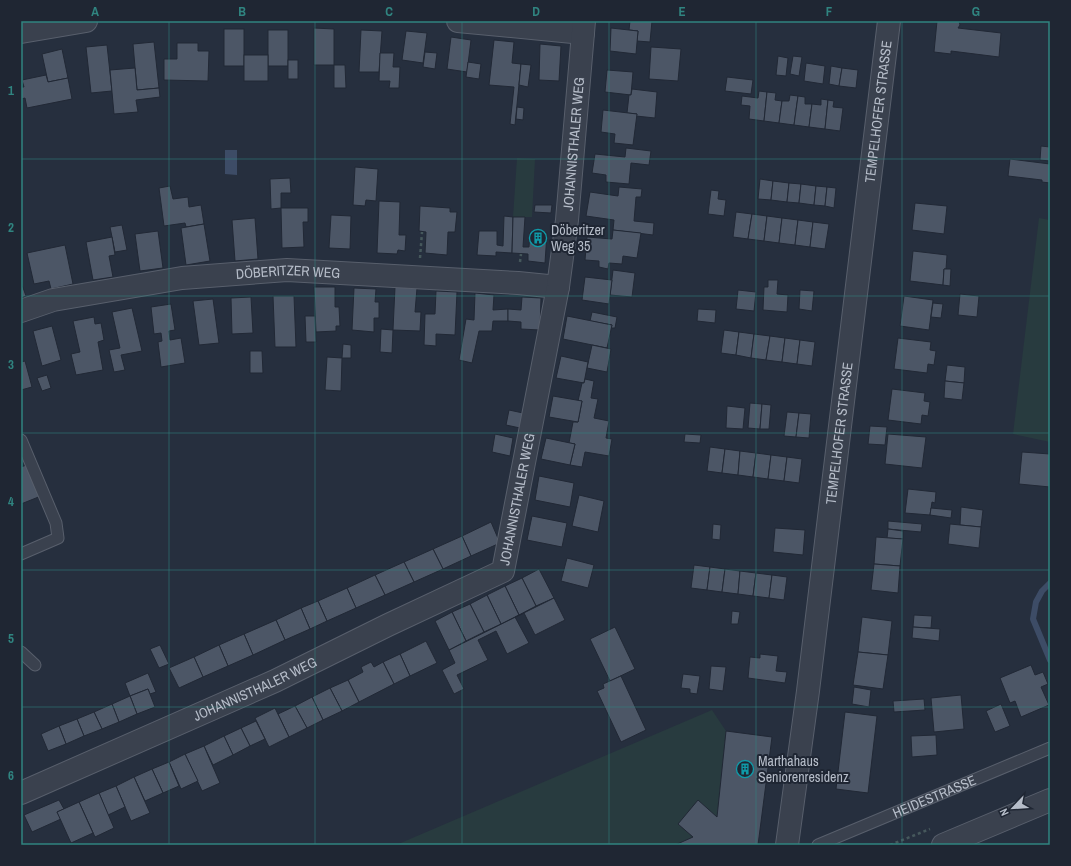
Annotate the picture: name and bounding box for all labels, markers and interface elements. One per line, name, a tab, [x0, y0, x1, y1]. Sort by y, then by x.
text: A	[91, 3, 99, 20]
text: B	[238, 3, 246, 20]
text: C	[385, 3, 393, 20]
text: D	[532, 3, 540, 20]
text: E	[678, 3, 686, 20]
text: F	[826, 3, 833, 20]
text: G	[972, 3, 980, 20]
street label: TEMPELHOFER STRASSE	[861, 40, 896, 184]
street label: JOHANNISTHALER WEG	[559, 76, 588, 211]
text: 1	[8, 82, 14, 99]
text: 2	[8, 219, 14, 236]
place label: Döberitzer Weg 35	[551, 221, 605, 255]
building icon: Döberitzer Weg 35	[528, 228, 548, 248]
street label: DÖBERITZER WEG	[235, 261, 341, 283]
text: 3	[8, 356, 14, 373]
street label: TEMPELHOFER STRASSE	[822, 361, 857, 505]
street label: JOHANNISTHALER WEG	[495, 431, 539, 567]
text: 4	[8, 493, 14, 510]
text: 5	[8, 630, 14, 647]
street label: JOHANNISTHALER WEG	[190, 653, 320, 725]
place label: Marthahaus Seniorenresidenz	[758, 752, 849, 786]
building icon: Marthahaus Seniorenresidenz	[735, 759, 755, 779]
text: 6	[8, 767, 14, 784]
street label: HEIDESTRASSE	[890, 771, 979, 822]
north arrow	[993, 788, 1033, 828]
text: N	[996, 806, 1012, 818]

